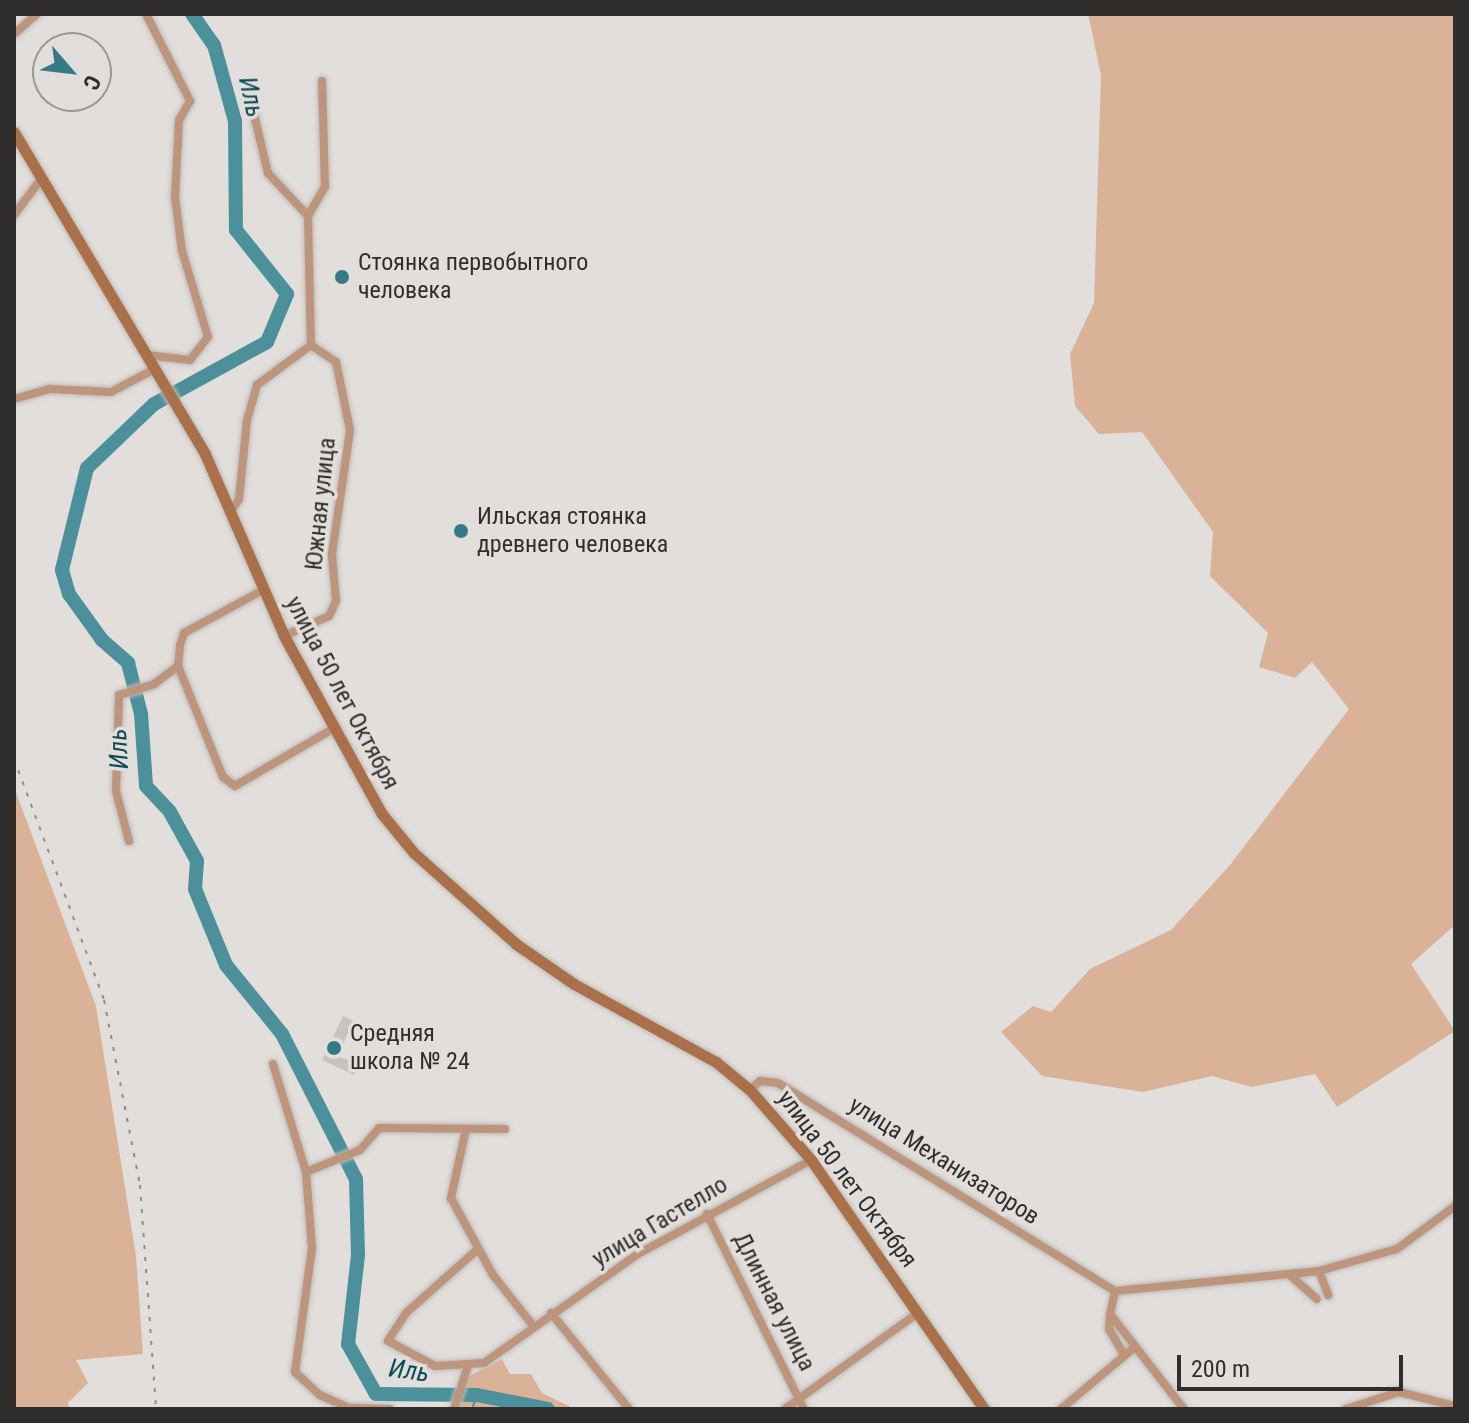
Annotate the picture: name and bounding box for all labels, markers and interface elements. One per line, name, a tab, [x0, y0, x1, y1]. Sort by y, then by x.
north arrow	[32, 32, 112, 112]
text: С	[78, 71, 106, 94]
water label: Иль	[232, 74, 270, 120]
place label: Стоянка первобытного человека	[358, 249, 588, 305]
marker: Стоянка первобытного человека	[333, 268, 351, 286]
street label: Южная улица	[300, 436, 342, 572]
place label: Ильская стоянка древнего человека	[477, 503, 668, 559]
marker: Ильская стоянка древнего человека	[452, 522, 470, 540]
street label: улица 50 лет Октября	[279, 592, 405, 794]
water label: Иль	[102, 728, 136, 770]
place label: Средняя школа № 24	[350, 1020, 470, 1076]
marker: Средняя школа № 24	[325, 1039, 343, 1057]
street label: улица 50 лет Октября	[771, 1085, 923, 1273]
street label: улица Механизаторов	[843, 1091, 1045, 1231]
street label: улица Гастелло	[587, 1170, 733, 1274]
street label: Длинная улица	[727, 1228, 821, 1376]
scale bar	[1181, 1339, 1407, 1389]
water label: Иль	[387, 1353, 431, 1389]
text: 200 m	[1191, 1355, 1250, 1383]

